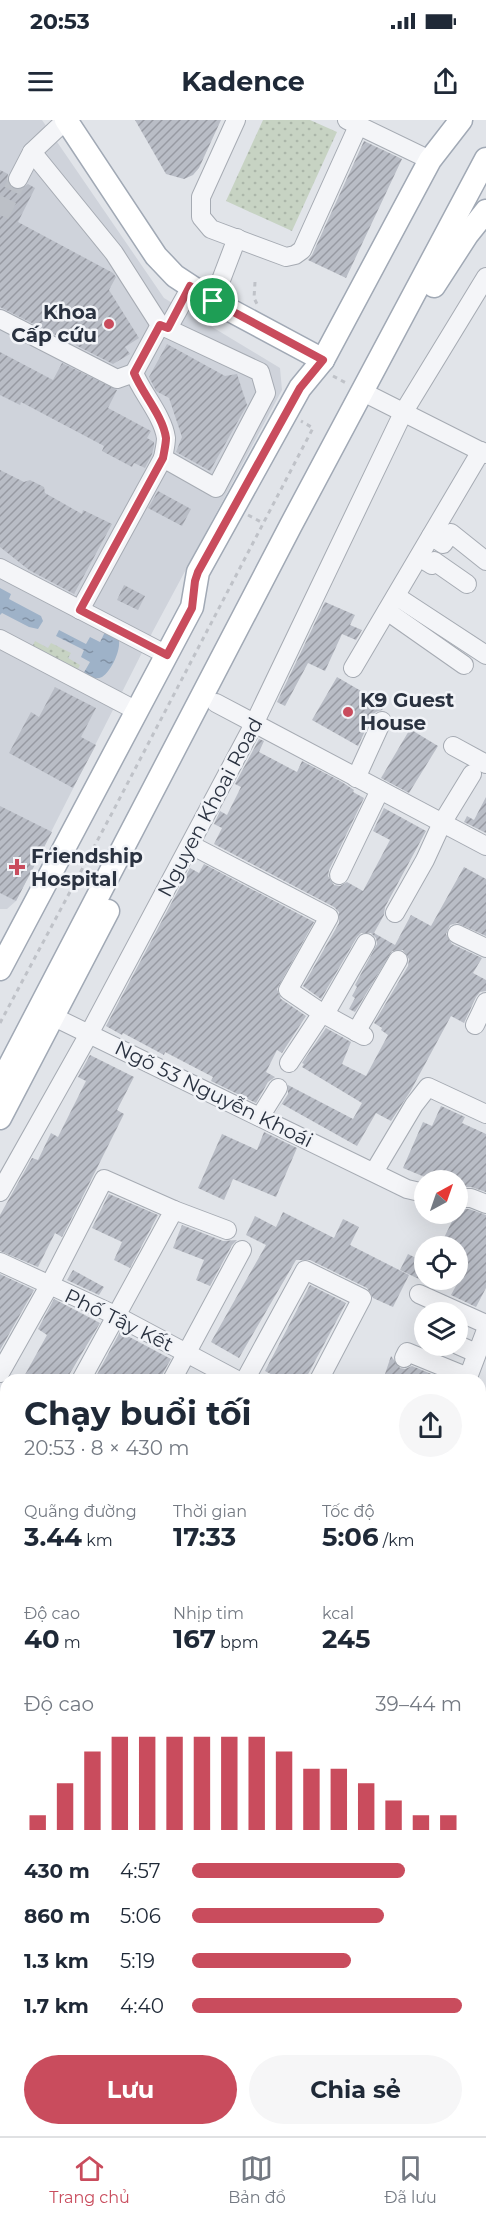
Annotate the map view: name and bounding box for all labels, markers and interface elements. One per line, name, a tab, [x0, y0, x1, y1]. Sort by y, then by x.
text: 20:53	[30, 8, 90, 35]
icon: menu	[24, 65, 57, 98]
text: Kadence	[181, 65, 305, 98]
icon: share	[429, 65, 462, 98]
pin	[187, 275, 238, 326]
icon: arrive	[196, 284, 229, 317]
place label: Khoa Cấp cứu	[11, 300, 97, 347]
marker: Khoa Cấp cứu	[102, 317, 116, 331]
place label: K9 Guest House	[360, 688, 454, 735]
marker: K9 Guest House	[341, 705, 355, 719]
street label: Nguyen Khoai Road	[153, 713, 267, 901]
place label: Friendship Hospital	[31, 844, 143, 891]
marker: Friendship Hospital	[8, 858, 26, 876]
street label: Ngõ 53 Nguyễn Khoái	[111, 1036, 317, 1152]
north arrow	[414, 1170, 468, 1224]
map controls	[414, 1170, 468, 1356]
button: locate	[414, 1236, 468, 1290]
street label: Phố Tây Kết	[61, 1283, 177, 1357]
button: layers	[414, 1302, 468, 1356]
text: Chạy buổi tối	[24, 1393, 252, 1433]
button: share	[399, 1394, 462, 1457]
text: 20:53 · 8 × 430 m	[24, 1436, 189, 1460]
text: Quãng đường	[24, 1502, 137, 1521]
text: Thời gian	[173, 1502, 247, 1521]
text: Tốc độ	[322, 1502, 374, 1521]
text: 3.44	[24, 1521, 82, 1553]
text: 17:33	[173, 1521, 236, 1553]
text: 5:06	[322, 1521, 379, 1553]
text: km	[82, 1531, 113, 1550]
text: /km	[379, 1531, 415, 1550]
text: Độ cao	[24, 1604, 80, 1623]
text: Nhịp tim	[173, 1604, 244, 1623]
text: kcal	[322, 1604, 354, 1623]
text: 40	[24, 1623, 60, 1655]
text: 167	[173, 1623, 216, 1655]
text: 245	[322, 1623, 370, 1655]
text: m	[60, 1633, 81, 1652]
text: bpm	[216, 1633, 259, 1652]
text: Độ cao	[24, 1692, 94, 1716]
text: 39–44 m	[375, 1692, 462, 1716]
text: 430 m	[24, 1859, 90, 1883]
text: 4:57	[120, 1859, 160, 1883]
text: 860 m	[24, 1904, 90, 1928]
text: 5:06	[120, 1904, 161, 1928]
text: 1.3 km	[24, 1949, 89, 1973]
text: 5:19	[120, 1949, 155, 1973]
text: 1.7 km	[24, 1994, 89, 2018]
text: 4:40	[120, 1994, 164, 2018]
button: Lưu	[24, 2055, 237, 2124]
button: Chia sẻ	[249, 2055, 462, 2124]
tab: Trang chủ	[49, 2152, 130, 2207]
tab: Bản đồ	[228, 2152, 286, 2207]
tab: Đã lưu	[384, 2152, 437, 2207]

